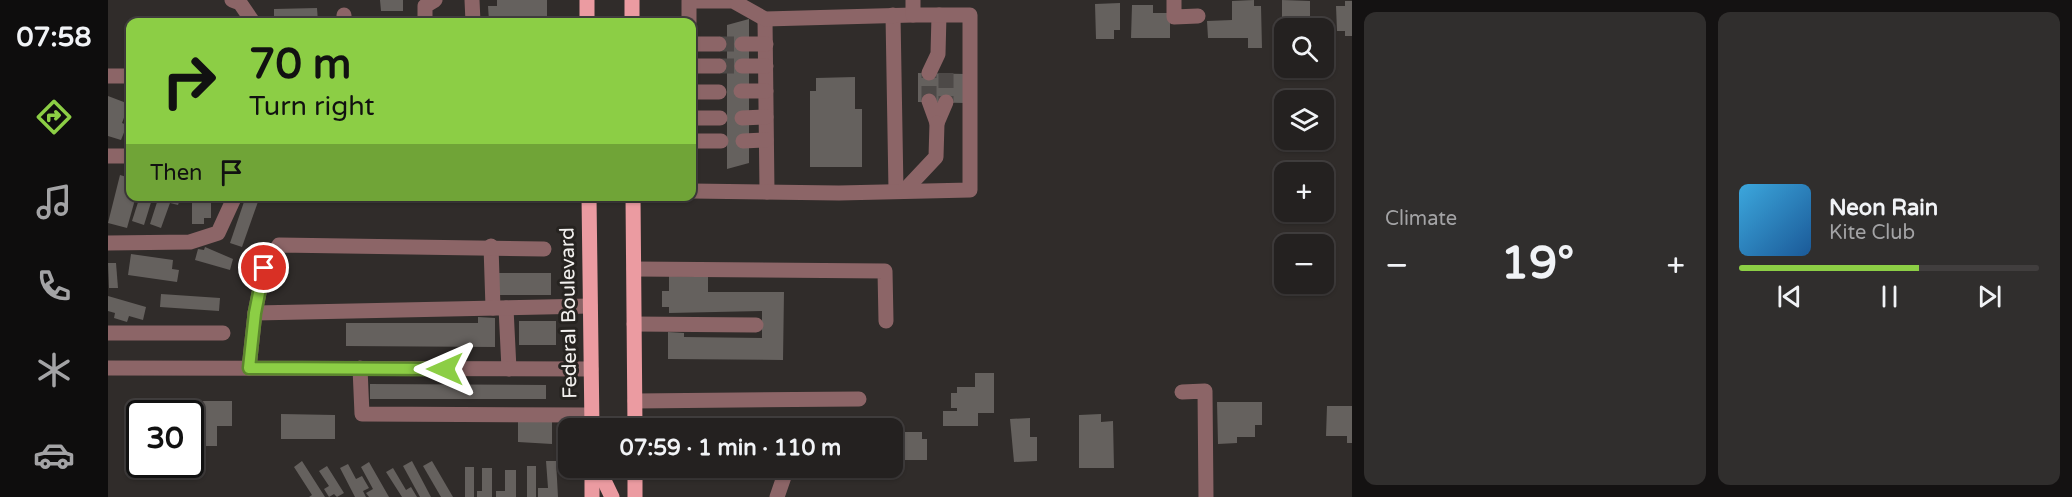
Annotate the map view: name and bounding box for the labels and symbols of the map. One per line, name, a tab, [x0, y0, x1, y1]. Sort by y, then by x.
street label: Federal Boulevard	[556, 227, 582, 399]
pin	[238, 242, 289, 293]
position arrow	[413, 337, 477, 401]
speed limit sign: 30	[126, 400, 204, 478]

